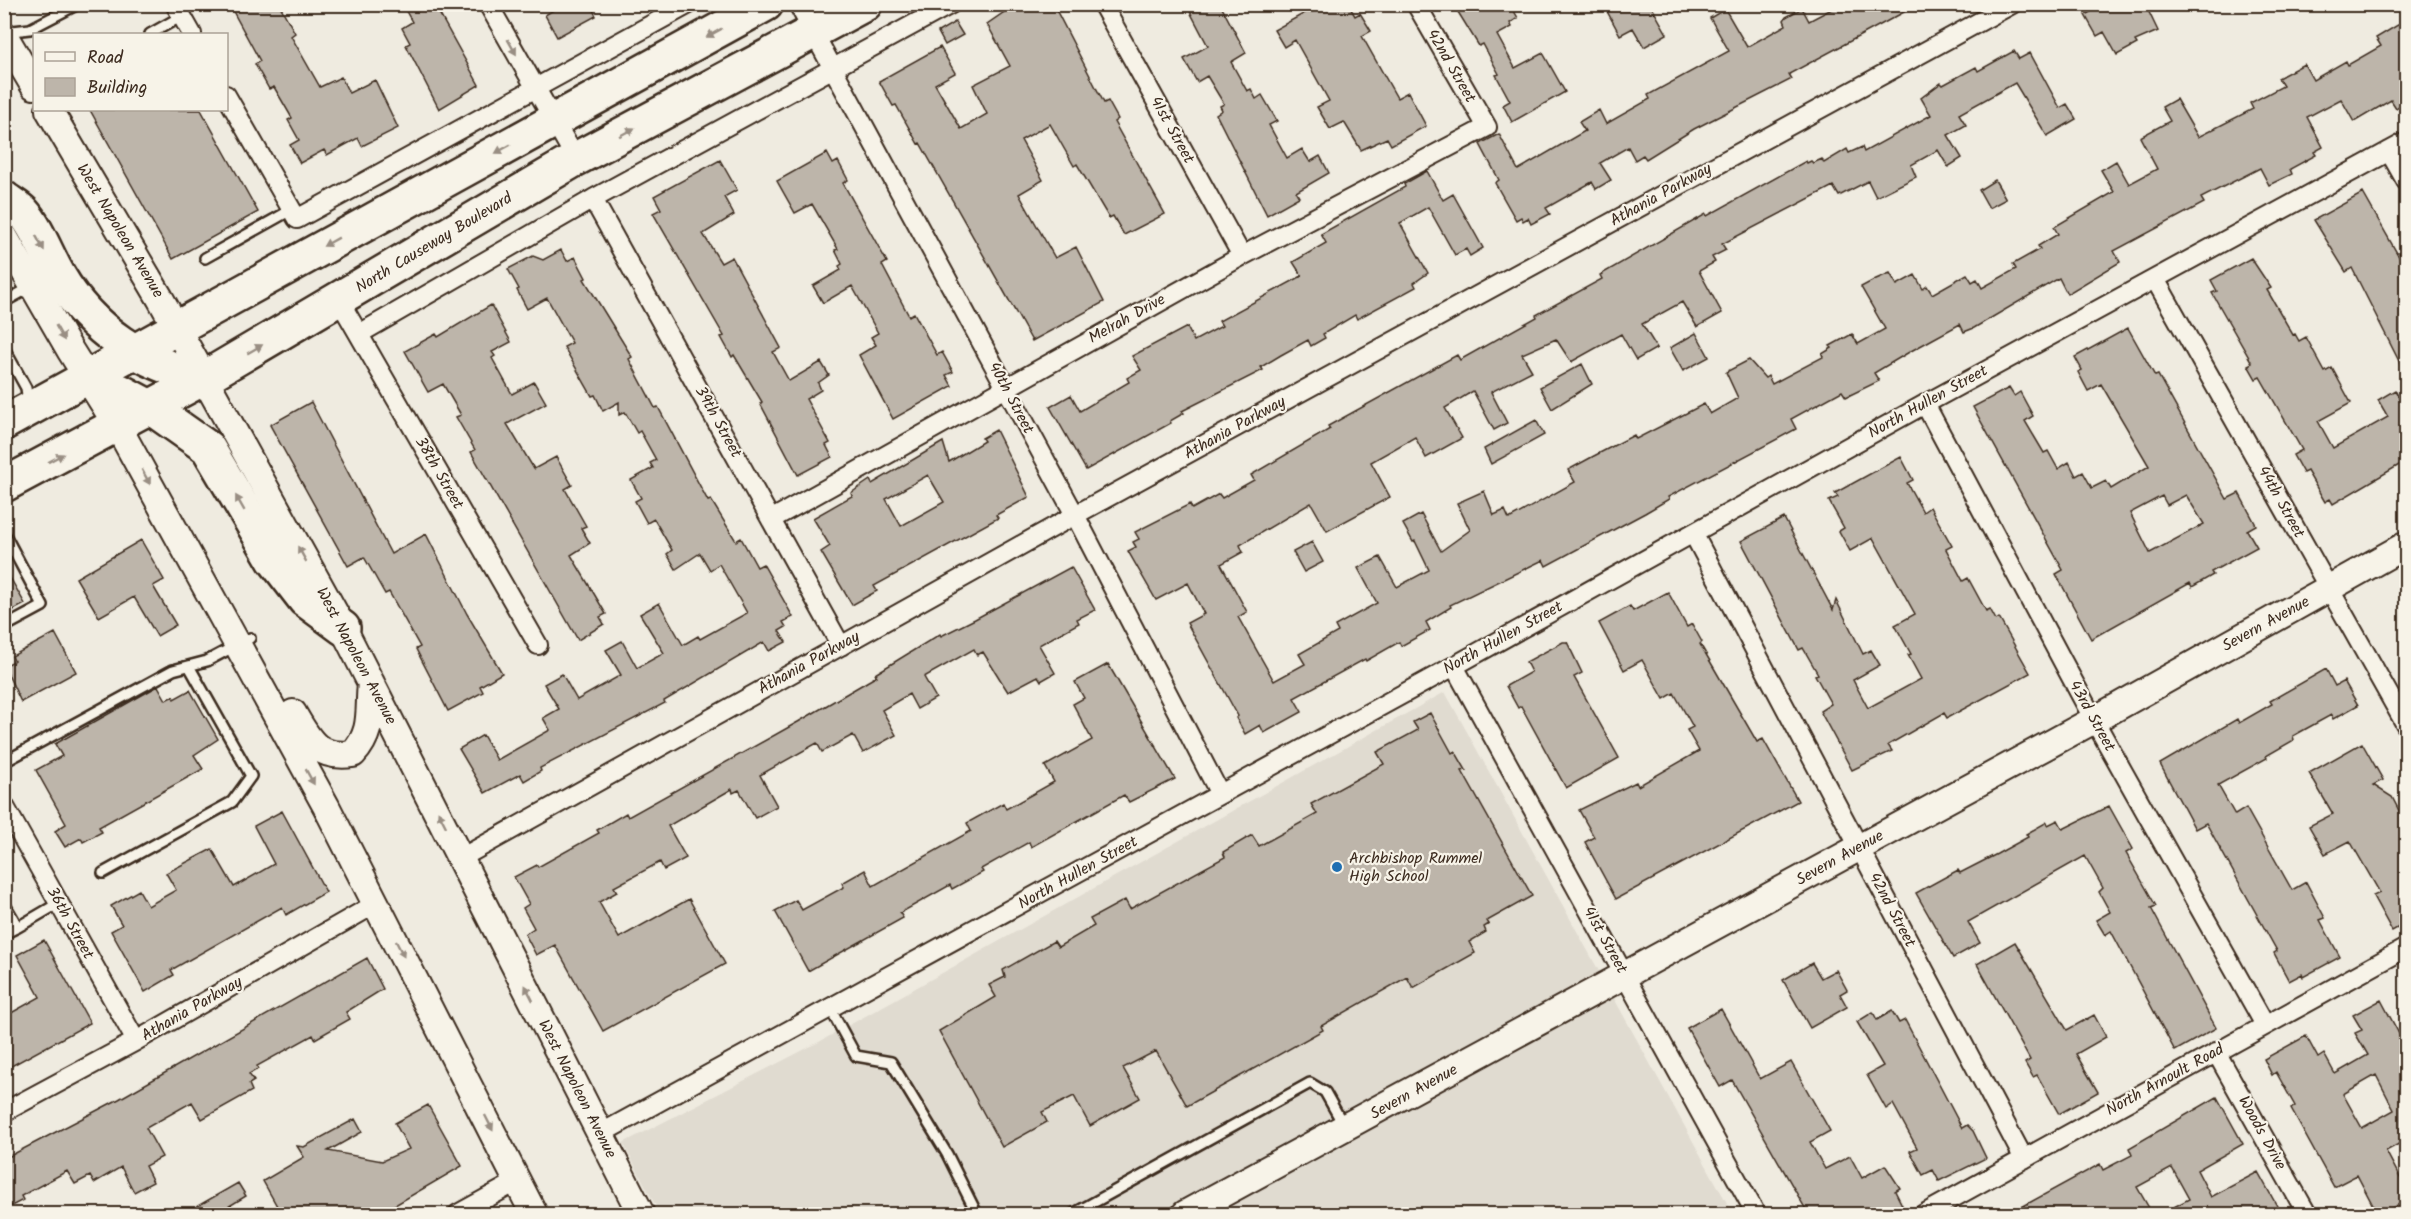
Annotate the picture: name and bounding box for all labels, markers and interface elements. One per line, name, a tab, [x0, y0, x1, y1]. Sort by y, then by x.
street label: 42nd Street	[1420, 24, 1483, 108]
one-way arrow	[706, 28, 723, 38]
legend	[33, 33, 228, 111]
one-way arrow	[507, 39, 517, 56]
text: Road	[87, 44, 124, 73]
text: Building	[87, 74, 147, 103]
street label: 41st Street	[1143, 92, 1201, 169]
one-way arrow	[619, 127, 636, 137]
one-way arrow	[494, 144, 511, 154]
street label: Athania Parkway	[1606, 156, 1717, 233]
street label: West Napoleon Avenue	[70, 159, 170, 303]
street label: North Causeway Boulevard	[351, 186, 518, 300]
one-way arrow	[35, 235, 45, 252]
one-way arrow	[323, 237, 340, 247]
street label: Melrah Drive	[1084, 287, 1170, 351]
one-way arrow	[55, 325, 65, 342]
one-way arrow	[247, 343, 263, 354]
street label: 40th Street	[982, 357, 1041, 439]
street label: North Hullen Street	[1864, 358, 1993, 445]
street label: 39th Street	[688, 382, 748, 463]
street label: Athania Parkway	[1180, 389, 1291, 466]
street label: 38th Street	[408, 432, 470, 515]
one-way arrow	[48, 453, 65, 462]
street label: 44th Street	[2251, 461, 2312, 543]
one-way arrow	[140, 468, 150, 485]
one-way arrow	[235, 494, 245, 511]
one-way arrow	[296, 546, 307, 562]
street label: West Napoleon Avenue	[309, 583, 403, 729]
street label: Severn Avenue	[2218, 590, 2314, 658]
street label: North Hullen Street	[1439, 594, 1568, 681]
street label: Athania Parkway	[754, 624, 865, 701]
street label: 43rd Street	[2062, 676, 2122, 757]
one-way arrow	[305, 768, 315, 785]
one-way arrow	[437, 811, 446, 828]
street label: Severn Avenue	[1792, 824, 1888, 892]
street label: North Hullen Street	[1014, 829, 1143, 916]
place label: Archbishop Rummel High School	[1349, 846, 1482, 889]
marker: Archbishop Rummel High School	[1330, 860, 1344, 874]
street label: 42nd Street	[1862, 868, 1923, 953]
street label: 36th Street	[40, 882, 101, 965]
street label: 41st Street	[1576, 902, 1634, 979]
one-way arrow	[396, 941, 405, 958]
street label: Athania Parkway	[137, 970, 248, 1048]
one-way arrow	[524, 985, 534, 1002]
street label: West Napoleon Avenue	[531, 1015, 623, 1163]
street label: North Arnoult Road	[2101, 1037, 2230, 1123]
street label: Severn Avenue	[1366, 1058, 1462, 1126]
street label: Woods Drive	[2231, 1091, 2293, 1175]
one-way arrow	[484, 1115, 494, 1132]

